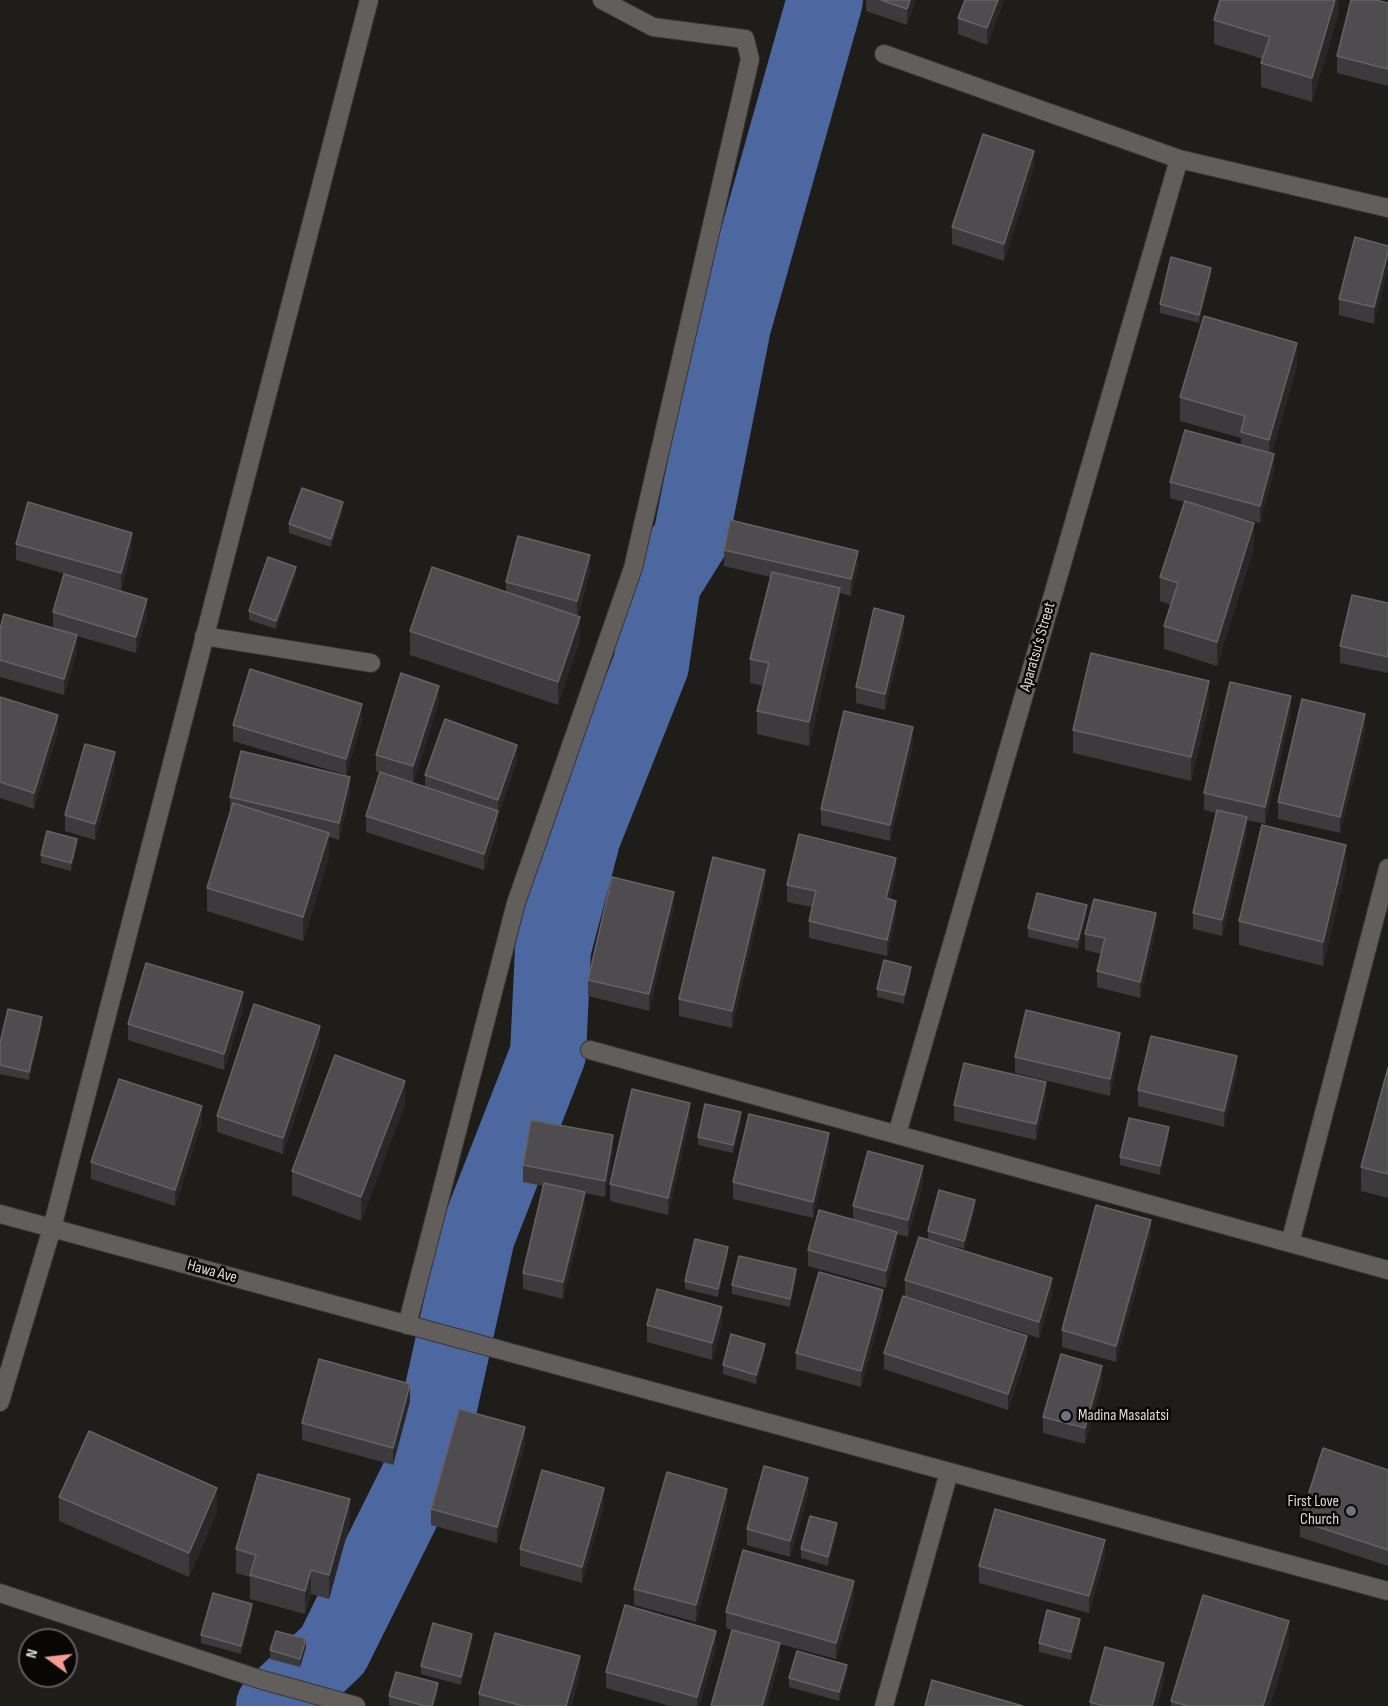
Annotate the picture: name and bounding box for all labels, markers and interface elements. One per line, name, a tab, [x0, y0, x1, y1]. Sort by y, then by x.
street label: Aparatsu’s Street	[1016, 600, 1060, 694]
street label: Hawa Ave	[185, 1256, 239, 1288]
place label: Madina Masalatsi	[1078, 1406, 1169, 1426]
marker: Madina Masalatsi	[1059, 1409, 1073, 1423]
place label: First Love Church	[1287, 1492, 1339, 1530]
marker: First Love Church	[1344, 1504, 1358, 1518]
north arrow	[18, 1628, 78, 1688]
text: N	[22, 1647, 42, 1660]

